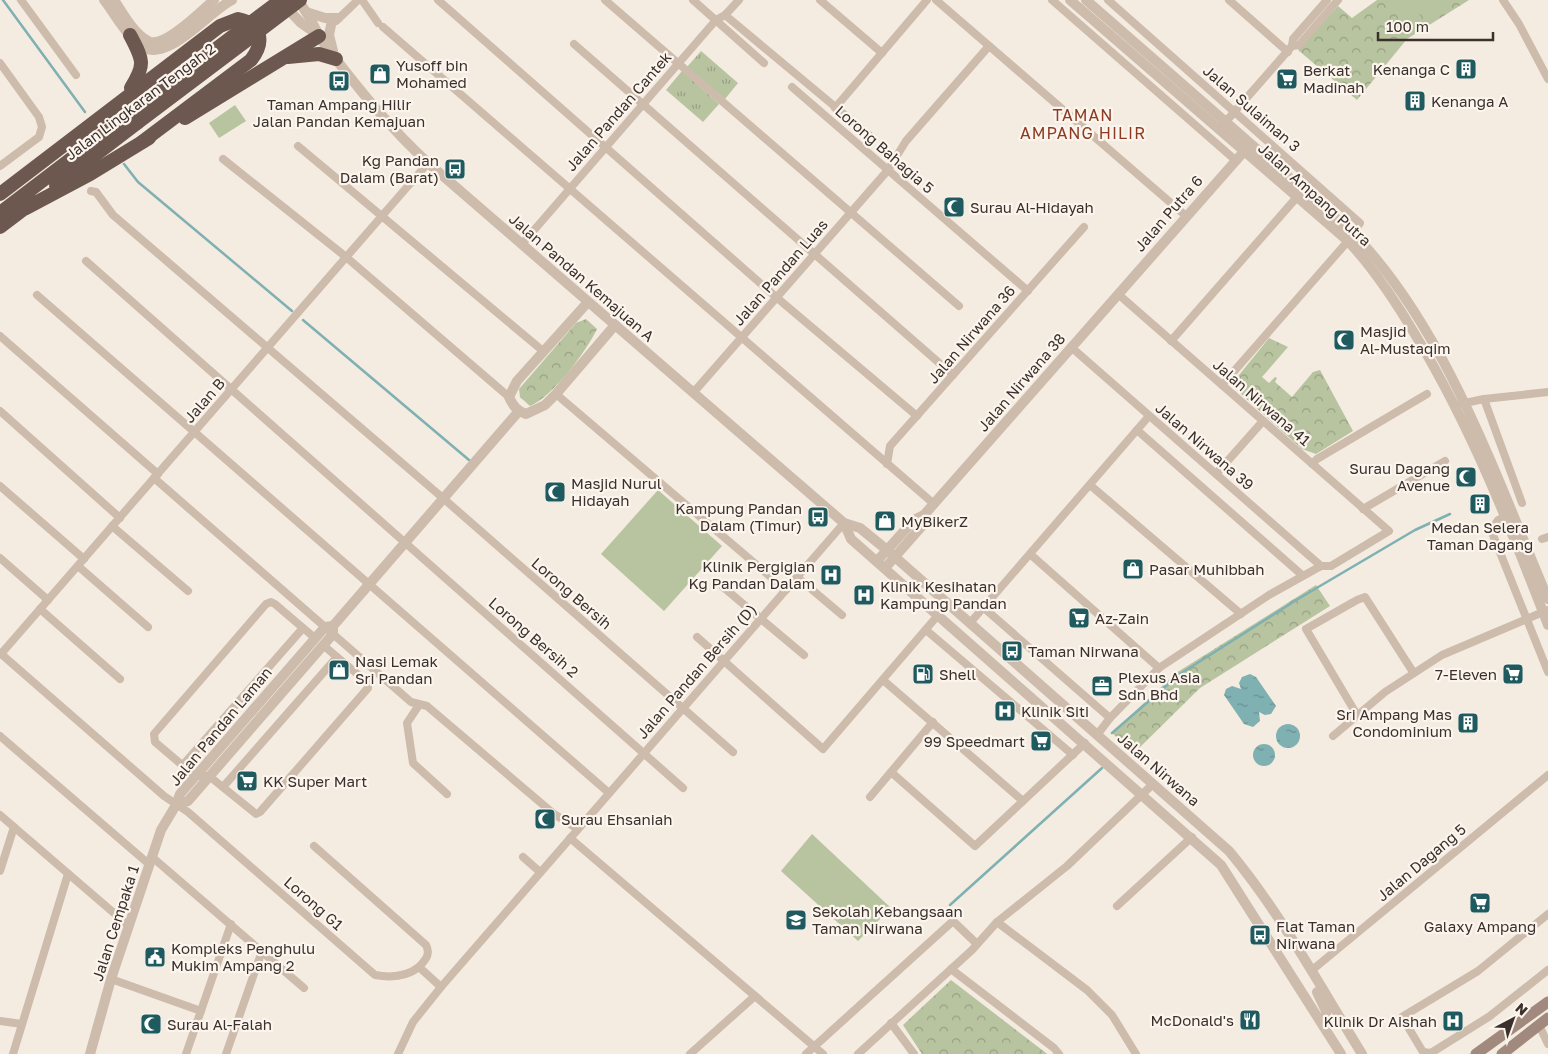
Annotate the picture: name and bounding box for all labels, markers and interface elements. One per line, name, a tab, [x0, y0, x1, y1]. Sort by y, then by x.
scale bar	[1378, 10, 1493, 42]
text: 100 m	[1386, 17, 1429, 35]
street label: Jalan Lingkaran Tengah 2	[61, 39, 219, 163]
street label: Jalan Pandan Cantek	[561, 47, 675, 174]
place label: Yusoff bin Mohamed	[396, 56, 468, 91]
building icon: Kenanga C	[1454, 57, 1478, 81]
place label: Kenanga C	[1373, 60, 1450, 78]
street label: Jalan Sulaiman 3	[1200, 61, 1304, 155]
place label: Berkat Madinah	[1303, 61, 1365, 96]
shop icon: Yusoff bin Mohamed	[368, 62, 392, 86]
supermarket icon: Berkat Madinah	[1275, 67, 1299, 91]
bus stop icon: Taman Ampang Hilir Jalan Pandan Kemajuan	[327, 69, 351, 93]
building icon: Kenanga A	[1403, 89, 1427, 113]
place label: Kenanga A	[1431, 92, 1508, 110]
place label: Taman Ampang Hilir Jalan Pandan Kemajuan	[253, 95, 425, 130]
street label: Lorong Bahagia 5	[832, 101, 938, 197]
district label: TAMAN AMPANG HILIR	[1020, 105, 1146, 143]
street label: Jalan Ampang Putra	[1255, 139, 1375, 249]
place label: Kg Pandan Dalam (Barat)	[340, 151, 439, 186]
bus stop icon: Kg Pandan Dalam (Barat)	[443, 157, 467, 181]
street label: Jalan Putra 6	[1130, 171, 1206, 255]
mosque icon: Surau Al-Hidayah	[942, 195, 966, 219]
place label: Surau Al-Hidayah	[970, 198, 1094, 216]
street label: Jalan Pandan Kemajuan A	[506, 209, 658, 345]
street label: Jalan Pandan Luas	[729, 215, 831, 329]
street label: Jalan Nirwana 36	[923, 281, 1019, 387]
place label: Masjid Al-Mustaqim	[1360, 322, 1451, 357]
mosque icon: Masjid Al-Mustaqim	[1332, 328, 1356, 352]
street label: Jalan Nirwana 38	[973, 329, 1069, 435]
street label: Jalan Nirwana 41	[1210, 355, 1314, 449]
street label: Jalan B	[180, 374, 228, 426]
street label: Jalan Nirwana 39	[1152, 398, 1258, 494]
place label: Surau Dagang Avenue	[1349, 459, 1450, 494]
mosque icon: Surau Dagang Avenue	[1454, 465, 1478, 489]
place label: Masjid Nurul Hidayah	[571, 474, 662, 509]
mosque icon: Masjid Nurul Hidayah	[543, 480, 567, 504]
building icon: Medan Selera Taman Dagang	[1468, 492, 1492, 516]
place label: Kampung Pandan Dalam (Timur)	[675, 499, 802, 534]
bus stop icon: Kampung Pandan Dalam (Timur)	[806, 505, 830, 529]
shop icon: MyBikerZ	[873, 509, 897, 533]
place label: MyBikerZ	[901, 512, 968, 530]
place label: Medan Selera Taman Dagang	[1427, 518, 1533, 553]
street label: Lorong Bersih	[528, 553, 616, 633]
place label: Klinik Pergigian Kg Pandan Dalam	[688, 557, 815, 592]
shop icon: Pasar Muhibbah	[1121, 557, 1145, 581]
place label: Pasar Muhibbah	[1149, 560, 1265, 578]
hospital icon: Klinik Pergigian Kg Pandan Dalam	[819, 563, 843, 587]
place label: Klinik Kesihatan Kampung Pandan	[880, 577, 1007, 612]
hospital icon: Klinik Kesihatan Kampung Pandan	[852, 583, 876, 607]
street label: Lorong Bersih 2	[486, 593, 582, 681]
street label: Jalan Pandan Bersih (D)	[633, 600, 759, 742]
supermarket icon: Az-Zain	[1067, 606, 1091, 630]
place label: Az-Zain	[1095, 609, 1149, 627]
bus stop icon: Taman Nirwana	[1000, 639, 1024, 663]
place label: Taman Nirwana	[1028, 642, 1139, 660]
place label: Nasi Lemak Sri Pandan	[355, 652, 438, 687]
shop icon: Nasi Lemak Sri Pandan	[327, 658, 351, 682]
fuel station icon: Shell	[911, 662, 935, 686]
supermarket icon: 7-Eleven	[1501, 662, 1525, 686]
street label: Jalan Pandan Laman	[165, 663, 275, 789]
place label: Shell	[939, 665, 976, 683]
place label: 7-Eleven	[1435, 665, 1497, 683]
place label: Plexus Asia Sdn Bhd	[1118, 668, 1200, 703]
office icon: Plexus Asia Sdn Bhd	[1090, 674, 1114, 698]
hospital icon: Klinik Siti	[993, 699, 1017, 723]
place label: Klinik Siti	[1021, 702, 1089, 720]
place label: Sri Ampang Mas Condominium	[1336, 705, 1452, 740]
building icon: Sri Ampang Mas Condominium	[1456, 711, 1480, 735]
supermarket icon: 99 Speedmart	[1029, 729, 1053, 753]
street label: Jalan Nirwana	[1114, 729, 1204, 809]
place label: 99 Speedmart	[924, 732, 1025, 750]
supermarket icon: KK Super Mart	[235, 769, 259, 793]
place label: KK Super Mart	[263, 772, 367, 790]
mosque icon: Surau Ehsaniah	[533, 807, 557, 831]
place label: Surau Ehsaniah	[561, 810, 672, 828]
street label: Jalan Dagang 5	[1373, 820, 1469, 904]
street label: Jalan Cempaka 1	[88, 863, 142, 983]
street label: Lorong G1	[281, 873, 347, 933]
supermarket icon: Galaxy Ampang	[1468, 891, 1492, 915]
place label: Sekolah Kebangsaan Taman Nirwana	[812, 902, 963, 937]
school or university icon: Sekolah Kebangsaan Taman Nirwana	[784, 908, 808, 932]
place label: Flat Taman Nirwana	[1276, 917, 1355, 952]
place label: Galaxy Ampang	[1424, 917, 1536, 935]
bus stop icon: Flat Taman Nirwana	[1248, 923, 1272, 947]
place label: Kompleks Penghulu Mukim Ampang 2	[171, 939, 315, 974]
public building icon: Kompleks Penghulu Mukim Ampang 2	[143, 945, 167, 969]
north arrow	[1488, 994, 1538, 1044]
text: N	[1512, 999, 1531, 1019]
restaurant icon: McDonald's	[1238, 1008, 1262, 1032]
hospital icon: Klinik Dr Aishah	[1441, 1009, 1465, 1033]
place label: McDonald's	[1151, 1011, 1234, 1029]
mosque icon: Surau Al-Falah	[139, 1012, 163, 1036]
place label: Klinik Dr Aishah	[1323, 1012, 1437, 1030]
place label: Surau Al-Falah	[167, 1015, 272, 1033]

